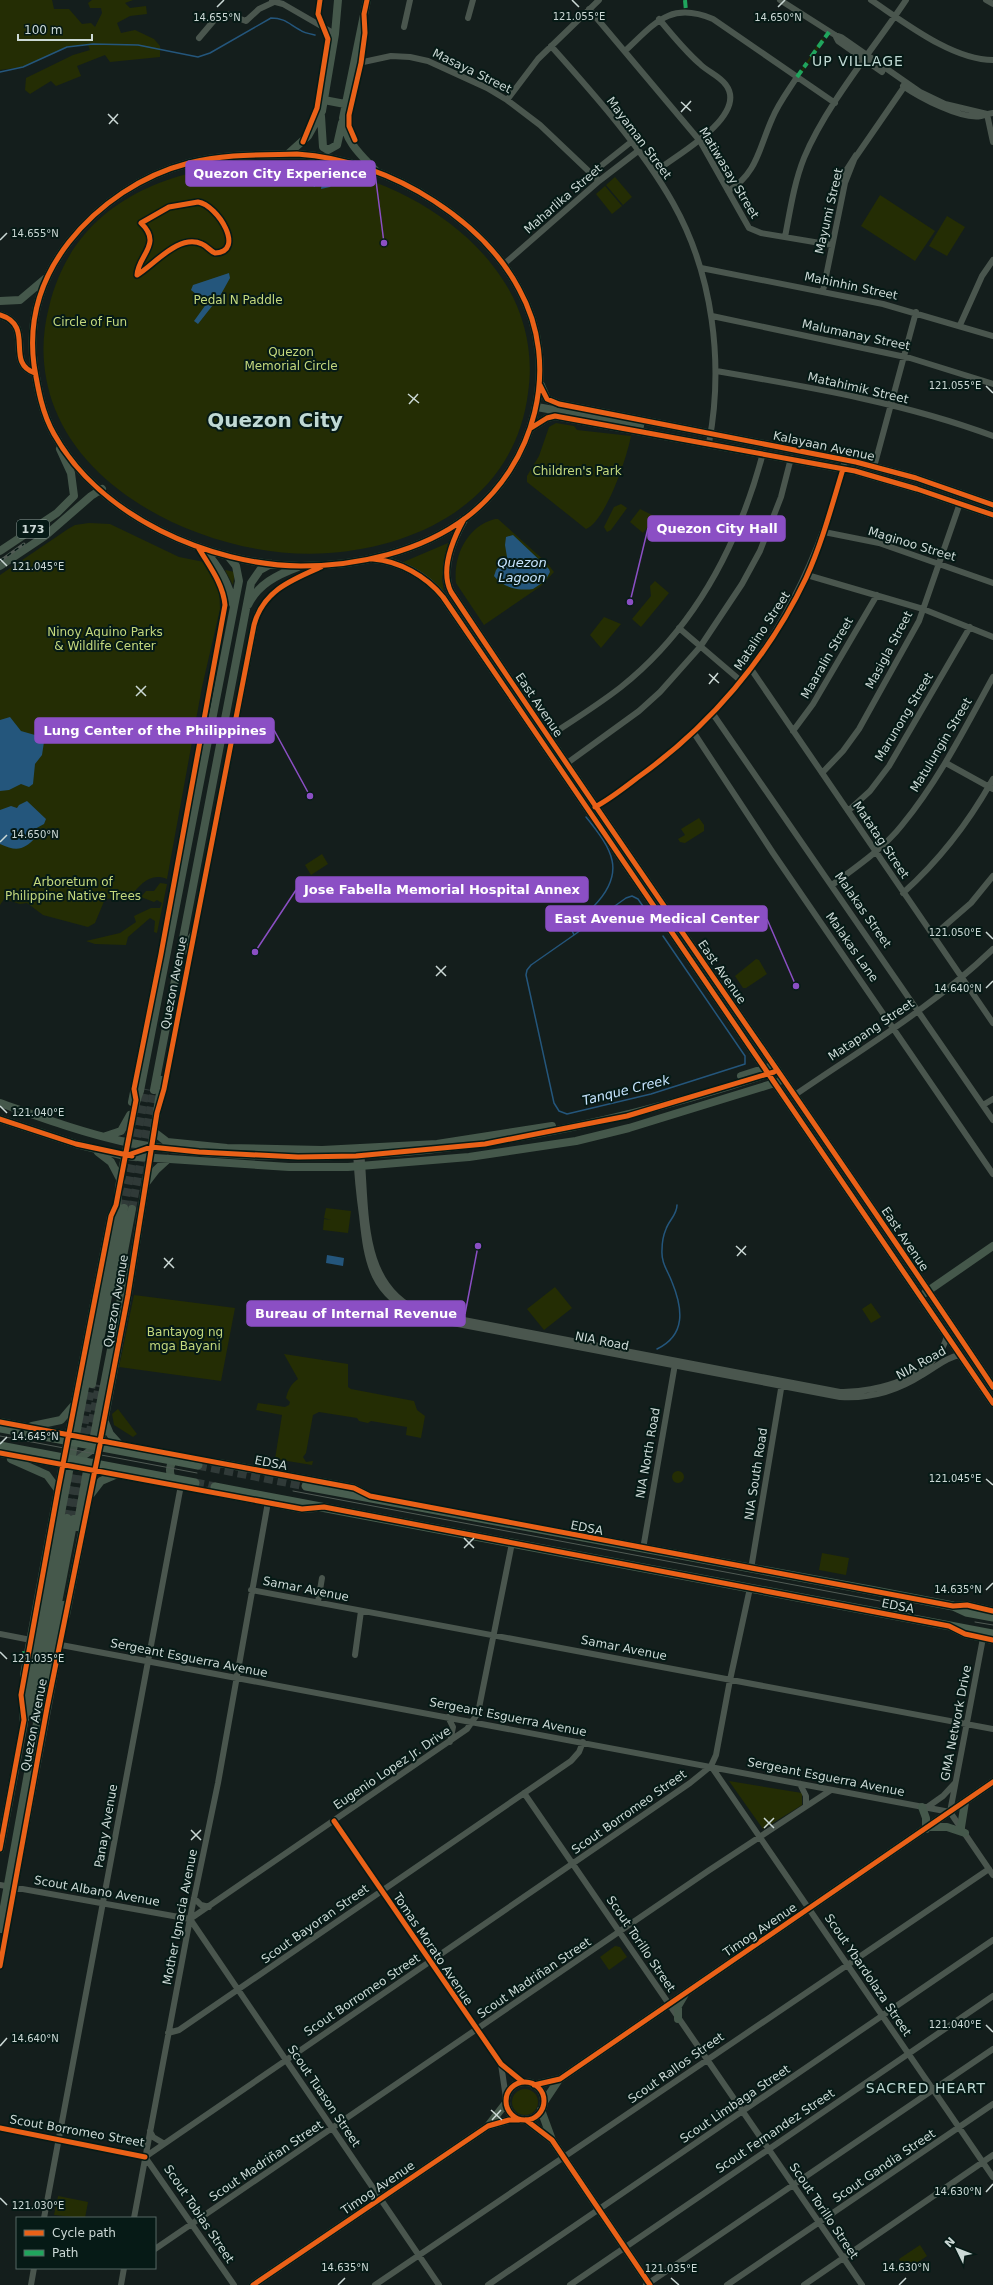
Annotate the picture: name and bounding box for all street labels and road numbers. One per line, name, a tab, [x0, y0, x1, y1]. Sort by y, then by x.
street label: Masaya Street	[430, 46, 514, 96]
street label: Mayaman Street	[604, 94, 675, 182]
street label: Matiwasay Street	[696, 125, 762, 221]
street label: Maharlika Street	[521, 161, 605, 237]
street label: Mayumi Street	[812, 166, 846, 255]
street label: Mahinhin Street	[803, 269, 899, 303]
street label: Malumanay Street	[801, 317, 912, 353]
street label: Matahimik Street	[806, 370, 910, 406]
street label: Kalayaan Avenue	[772, 428, 876, 464]
road number: 173	[17, 520, 49, 538]
street label: Maginoo Street	[866, 524, 958, 564]
street label: Matalino Street	[731, 589, 793, 673]
street label: Masigla Street	[863, 609, 915, 691]
street label: Maaralin Street	[798, 614, 856, 701]
street label: East Avenue	[512, 670, 566, 740]
street label: Marunong Street	[872, 670, 936, 764]
street label: Matulungin Street	[907, 695, 975, 795]
street label: Matatag Street	[850, 799, 912, 881]
street label: Malakas Street	[832, 870, 894, 951]
street label: Malakas Lane	[823, 910, 881, 984]
street label: Quezon Avenue	[158, 935, 190, 1031]
street label: East Avenue	[695, 938, 749, 1006]
street label: Matapang Street	[826, 996, 917, 1064]
street label: East Avenue	[878, 1204, 932, 1274]
street label: Quezon Avenue	[101, 1253, 131, 1349]
street label: NIA Road	[574, 1329, 630, 1353]
street label: NIA Road	[894, 1344, 948, 1382]
street label: NIA North Road	[633, 1406, 663, 1500]
street label: NIA South Road	[742, 1427, 770, 1521]
street label: EDSA	[254, 1453, 289, 1473]
street label: EDSA	[570, 1518, 605, 1538]
street label: Samar Avenue	[262, 1574, 350, 1604]
street label: EDSA	[881, 1596, 916, 1616]
street label: Samar Avenue	[580, 1633, 668, 1663]
street label: Sergeant Esguerra Avenue	[109, 1636, 269, 1680]
street label: GMA Network Drive	[938, 1664, 974, 1782]
street label: Quezon Avenue	[18, 1677, 50, 1773]
street label: Sergeant Esguerra Avenue	[428, 1695, 588, 1739]
street label: Eugenio Lopez Jr. Drive	[331, 1724, 453, 1812]
street label: Sergeant Esguerra Avenue	[746, 1755, 906, 1799]
street label: Scout Borromeo Street	[569, 1767, 689, 1857]
street label: Panay Avenue	[92, 1783, 120, 1869]
street label: Mother Ignacia Avenue	[160, 1848, 200, 1986]
street label: Scout Albano Avenue	[33, 1873, 161, 1909]
street label: Scout Bayoran Street	[259, 1881, 372, 1966]
street label: Tomas Morato Avenue	[390, 1889, 476, 2008]
street label: Scout Torillo Street	[604, 1893, 679, 1995]
street label: Timog Avenue	[720, 1900, 799, 1960]
street label: Scout Ybardolaza Street	[822, 1911, 914, 2039]
street label: Scout Madriñan Street	[474, 1935, 594, 2021]
street label: Scout Borromeo Street	[301, 1951, 423, 2039]
street label: Scout Rallos Street	[625, 2030, 727, 2106]
street label: Scout Tuason Street	[285, 2042, 363, 2150]
street label: Scout Limbaga Street	[677, 2062, 793, 2146]
street label: Scout Fernandez Street	[713, 2086, 837, 2176]
street label: Scout Borromeo Street	[8, 2112, 146, 2150]
street label: Scout Madriñan Street	[206, 2118, 326, 2204]
street label: Scout Gandia Street	[830, 2126, 938, 2206]
street label: Timog Avenue	[338, 2158, 417, 2218]
street label: Scout Torillo Street	[787, 2160, 862, 2262]
street label: Scout Tobias Street	[161, 2162, 237, 2266]

